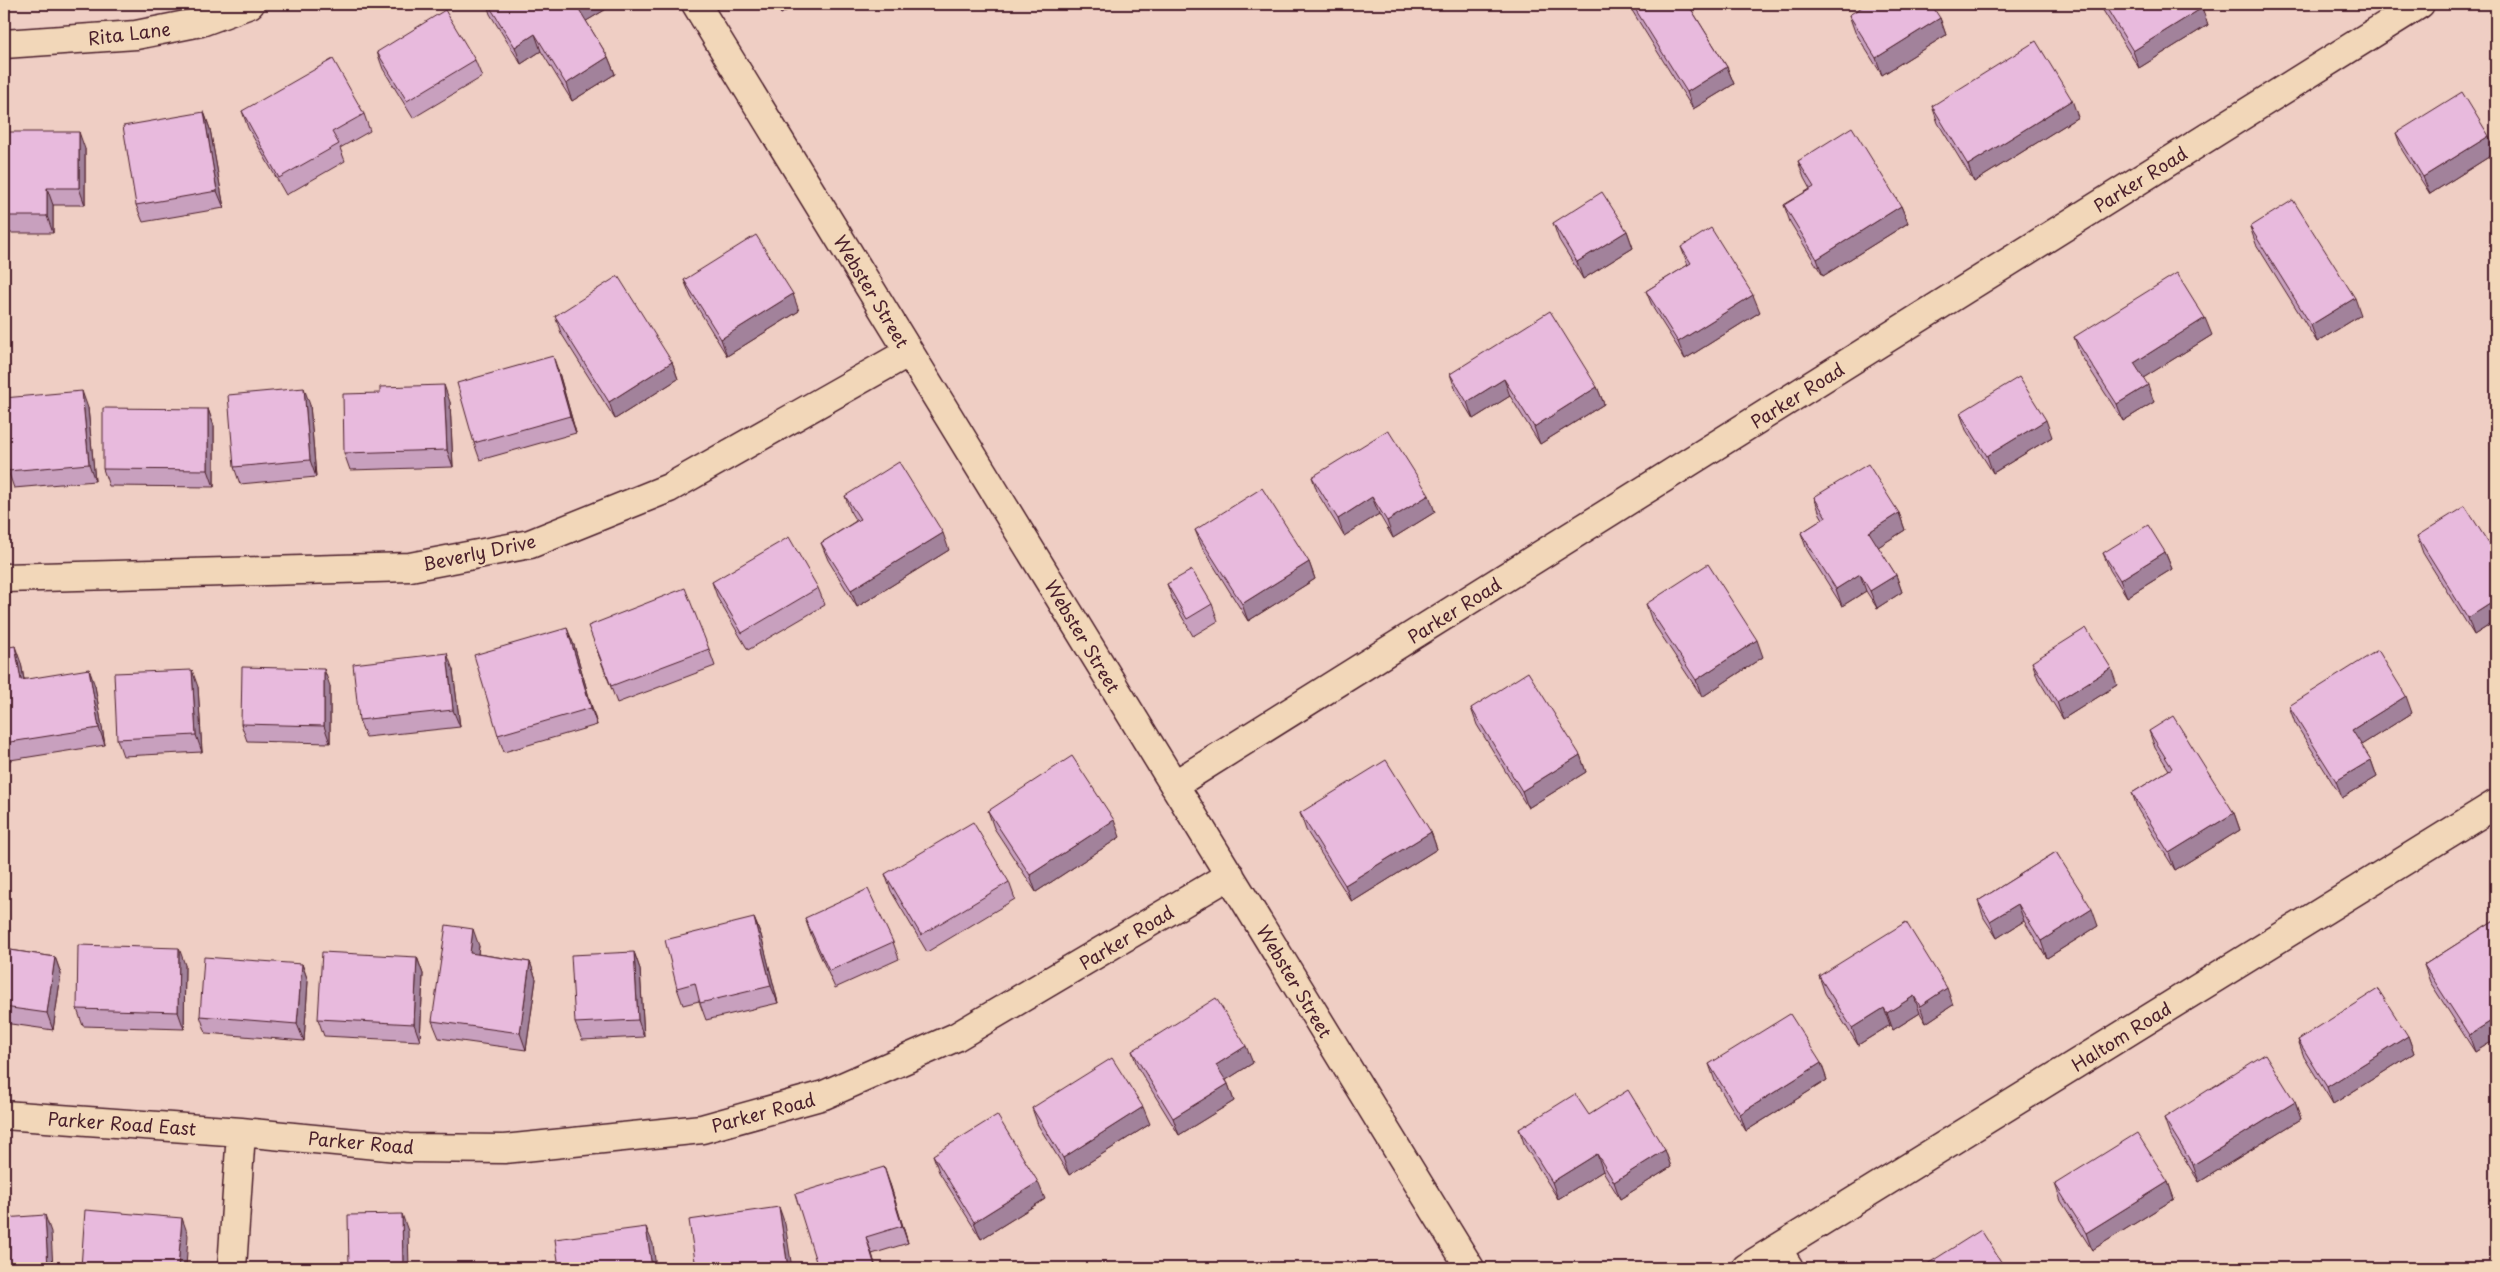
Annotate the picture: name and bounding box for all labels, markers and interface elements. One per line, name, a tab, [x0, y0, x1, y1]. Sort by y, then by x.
street label: Rita Lane	[86, 15, 172, 51]
street label: Parker Road	[2088, 139, 2192, 219]
street label: Webster Street	[828, 229, 916, 353]
street label: Parker Road	[1745, 355, 1849, 435]
street label: Beverly Drive	[420, 527, 538, 577]
street label: Parker Road	[1402, 570, 1506, 650]
street label: Webster Street	[1039, 574, 1127, 698]
street label: Parker Road	[1074, 898, 1178, 976]
street label: Webster Street	[1251, 919, 1339, 1043]
street label: Haltom Road	[2066, 994, 2176, 1078]
street label: Parker Road	[708, 1085, 818, 1139]
street label: Parker Road East	[47, 1104, 197, 1142]
street label: Parker Road	[307, 1124, 415, 1160]

